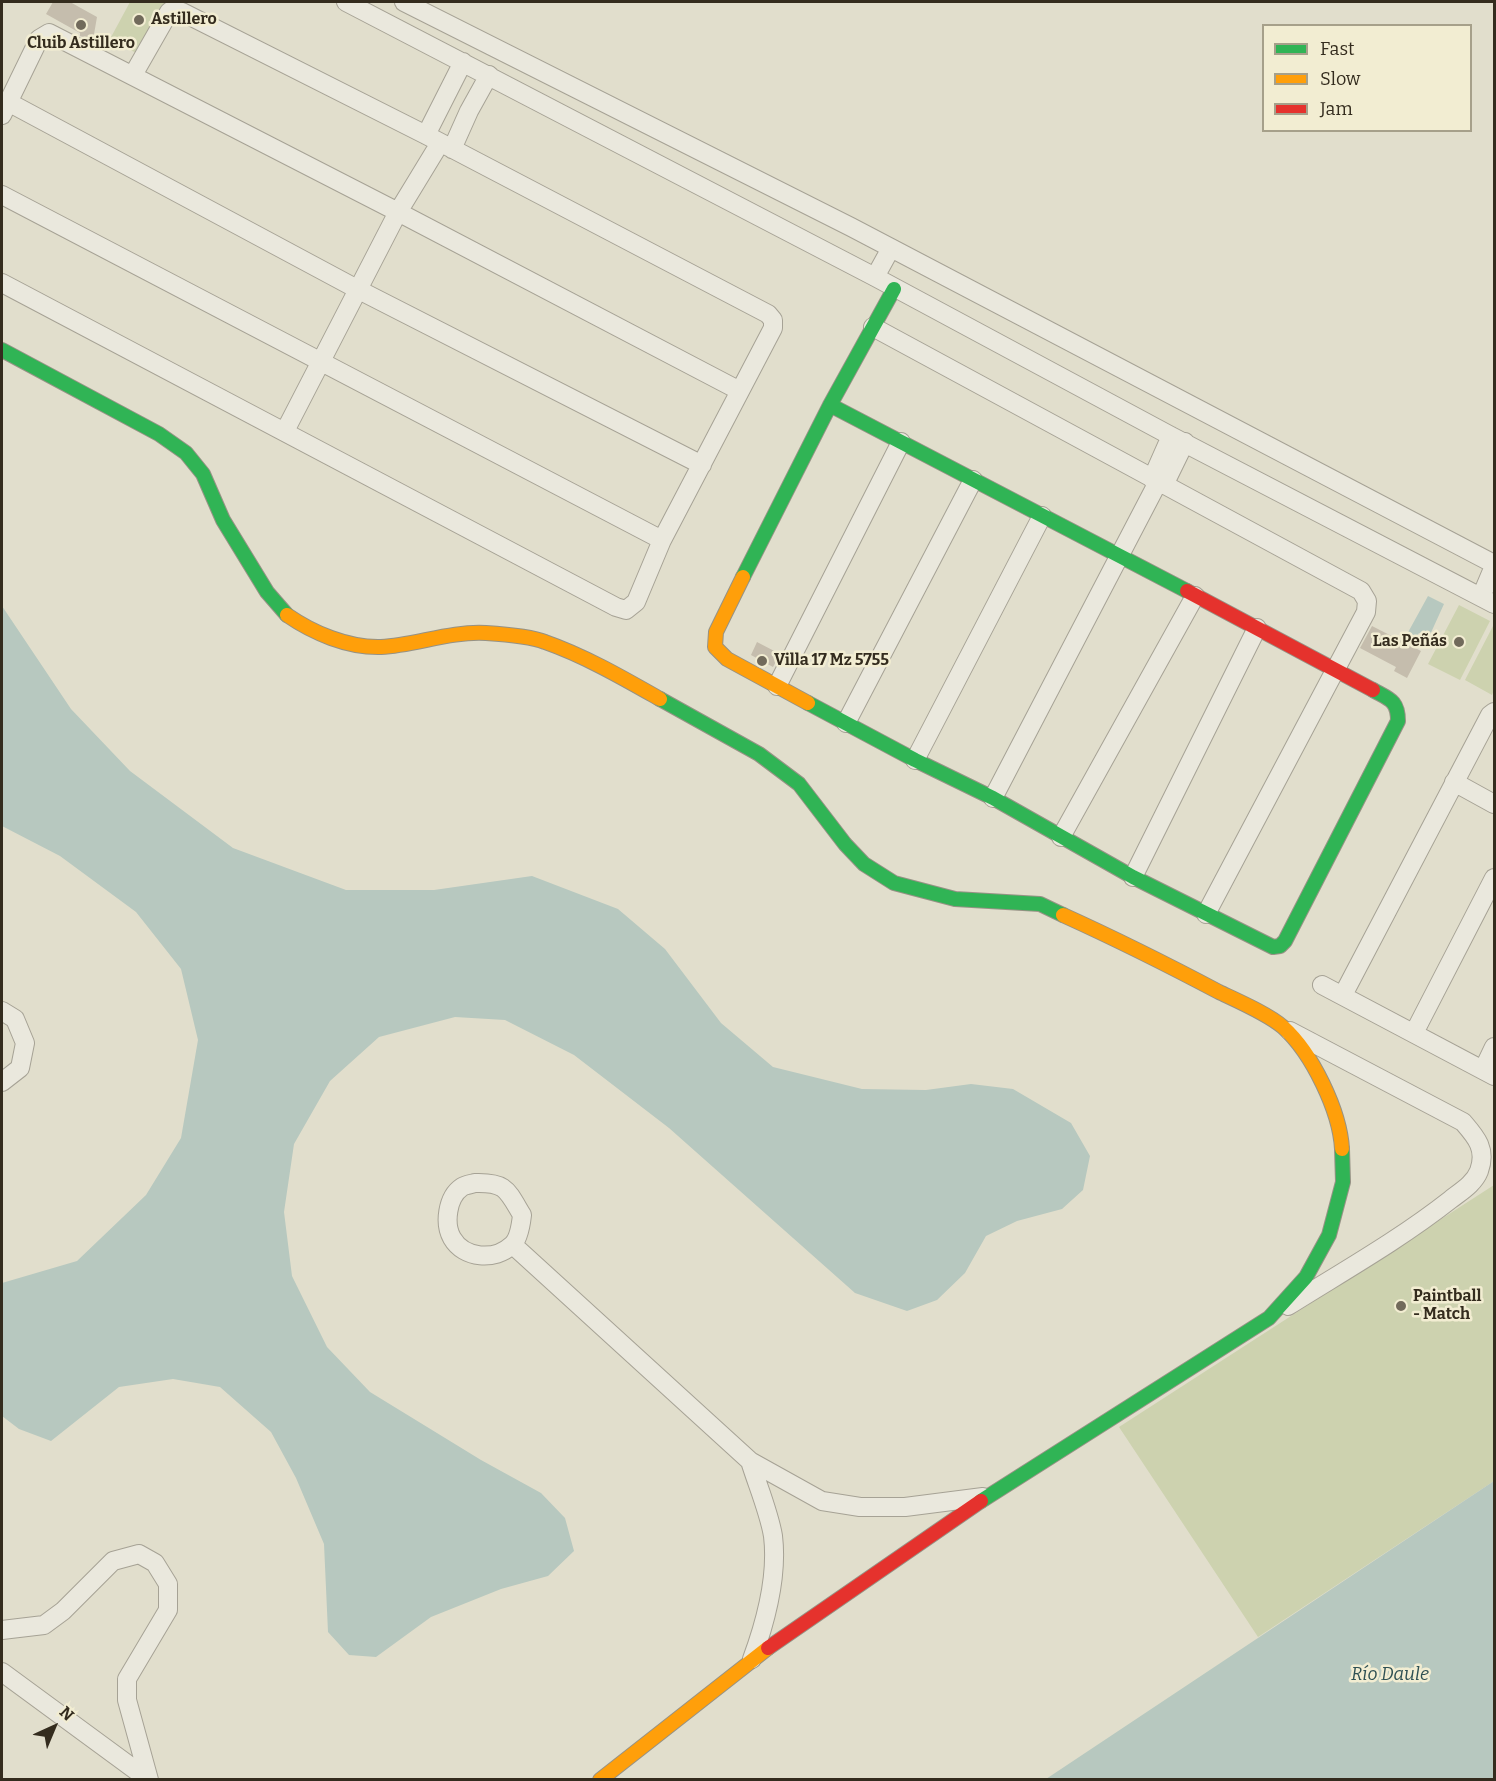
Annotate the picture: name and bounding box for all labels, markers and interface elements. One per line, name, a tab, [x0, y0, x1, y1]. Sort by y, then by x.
place label: Astillero	[151, 10, 217, 30]
marker: Astillero	[132, 13, 146, 27]
marker: Cluib Astillero	[74, 18, 88, 32]
legend	[1262, 24, 1472, 132]
place label: Cluib Astillero	[27, 34, 135, 54]
text: Fast	[1320, 38, 1355, 60]
text: Slow	[1320, 68, 1360, 90]
text: Jam	[1320, 98, 1353, 120]
place label: Las Peñás	[1373, 632, 1447, 652]
marker: Las Peñás	[1452, 635, 1466, 649]
place label: Villa 17 Mz 5755	[774, 651, 889, 671]
marker: Villa 17 Mz 5755	[755, 654, 769, 668]
place label: Paintball - Match	[1413, 1287, 1481, 1325]
marker: Paintball - Match	[1394, 1299, 1408, 1313]
water label: Río Daule	[1351, 1664, 1429, 1686]
north arrow	[24, 1697, 84, 1757]
text: N	[56, 1703, 78, 1725]

